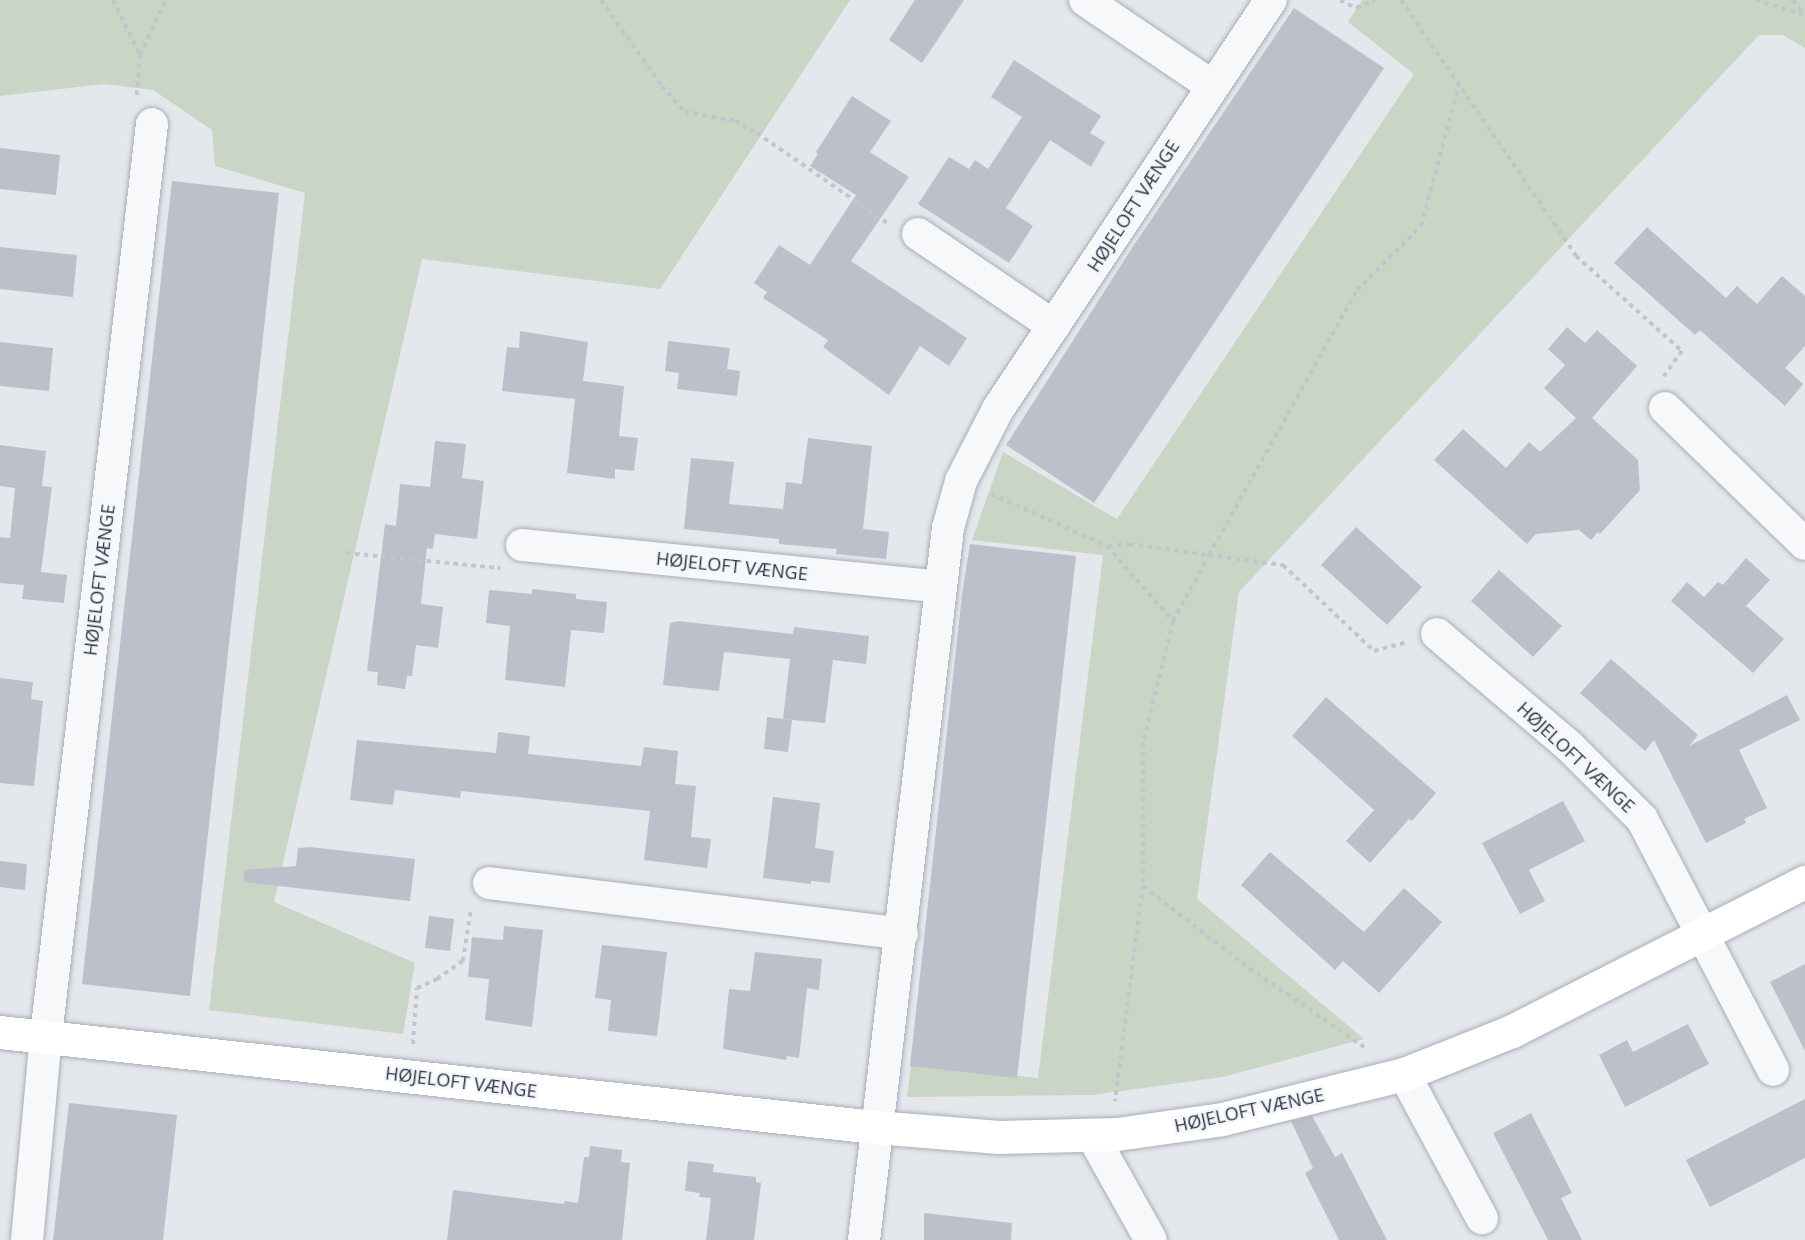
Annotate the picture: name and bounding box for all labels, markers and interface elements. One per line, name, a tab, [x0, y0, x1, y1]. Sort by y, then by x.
street label: HØJELOFT VÆNGE	[1082, 136, 1184, 276]
street label: HØJELOFT VÆNGE	[79, 503, 119, 657]
street label: HØJELOFT VÆNGE	[655, 547, 809, 585]
street label: HØJELOFT VÆNGE	[1513, 697, 1639, 817]
street label: HØJELOFT VÆNGE	[384, 1062, 538, 1102]
street label: HØJELOFT VÆNGE	[1172, 1084, 1326, 1136]

